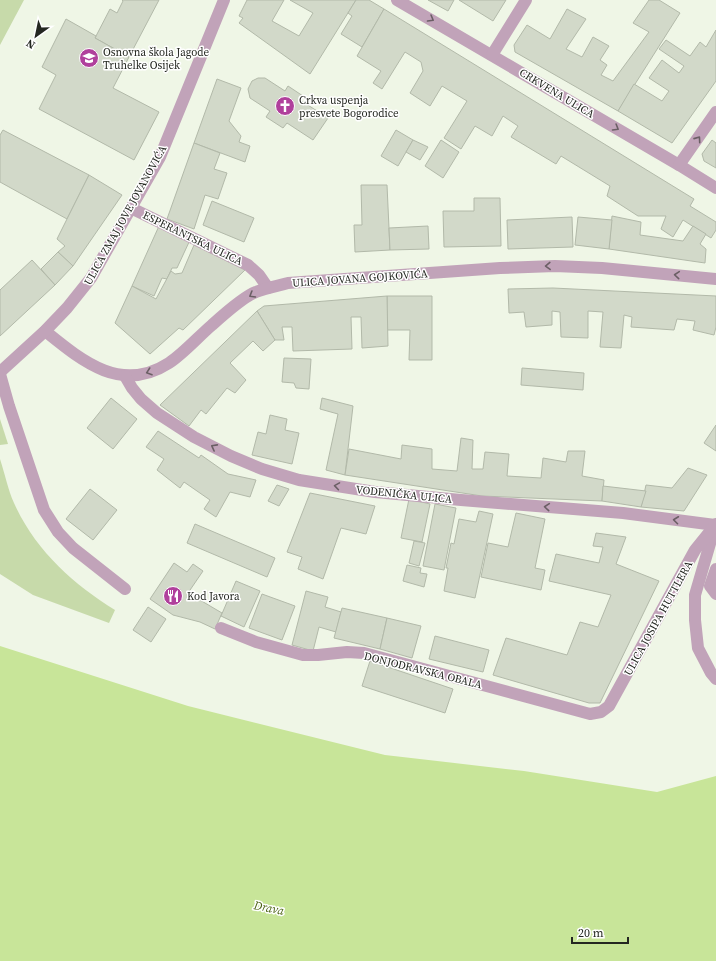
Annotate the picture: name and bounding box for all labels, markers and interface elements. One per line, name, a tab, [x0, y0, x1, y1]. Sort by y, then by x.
one-way arrow	[427, 15, 434, 22]
north arrow	[16, 16, 56, 56]
text: N	[23, 35, 38, 52]
place label: Osnovna škola Jagode Truhelke Osijek	[103, 45, 210, 73]
school or university icon: Osnovna škola Jagode Truhelke Osijek	[78, 47, 100, 69]
street label: CRKVENA ULICA	[516, 65, 598, 122]
place label: Crkva uspenja presvete Bogorodice	[299, 93, 399, 121]
church icon: Crkva uspenja presvete Bogorodice	[274, 95, 296, 117]
one-way arrow	[612, 123, 619, 130]
one-way arrow	[693, 136, 700, 143]
street label: ULICA ZMAJ JOVE JOVANOVIĆA	[81, 142, 171, 288]
street label: ESPERANTSKA ULICA	[140, 208, 246, 269]
one-way arrow	[545, 262, 551, 270]
street label: ULICA JOVANA GOJKOVIĆA	[292, 266, 429, 291]
one-way arrow	[674, 271, 680, 280]
one-way arrow	[249, 290, 256, 297]
one-way arrow	[145, 367, 152, 376]
one-way arrow	[210, 445, 218, 452]
one-way arrow	[334, 482, 340, 491]
street label: VODENIČKA ULICA	[355, 482, 454, 507]
one-way arrow	[544, 503, 550, 512]
one-way arrow	[673, 516, 679, 525]
street label: ULICA JOSIPA HUTTLERA	[621, 557, 697, 678]
restaurant icon: Kod Javora	[162, 585, 184, 607]
place label: Kod Javora	[187, 589, 240, 604]
street label: DONJODRAVSKA OBALA	[362, 649, 484, 693]
water label: Drava	[251, 897, 286, 919]
scale bar	[572, 919, 628, 945]
text: 20 m	[578, 925, 604, 941]

